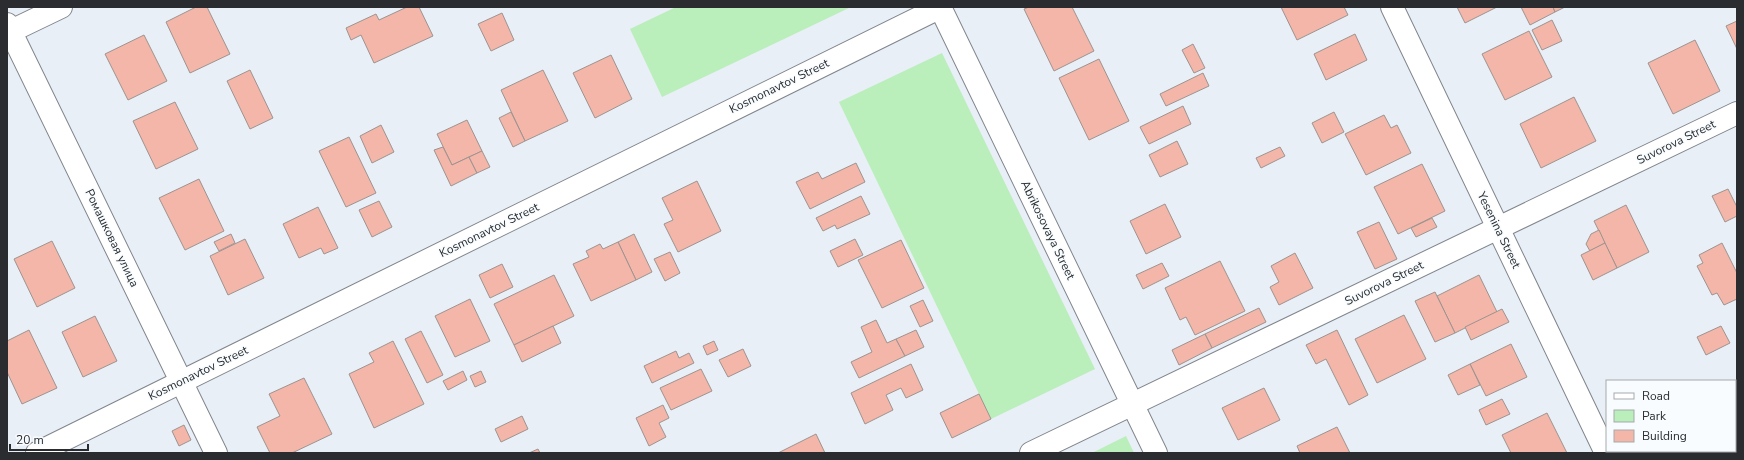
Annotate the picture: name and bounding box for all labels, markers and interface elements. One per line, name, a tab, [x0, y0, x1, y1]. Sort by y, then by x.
street label: Kosmonavtov Street	[727, 55, 832, 117]
street label: Suvorova Street	[1634, 116, 1719, 168]
street label: Abrikosovaya Street	[1017, 178, 1079, 283]
street label: Ромашковая улица	[81, 186, 143, 290]
street label: Yesenina Street	[1473, 188, 1525, 272]
street label: Kosmonavtov Street	[437, 199, 542, 261]
street label: Suvorova Street	[1342, 257, 1427, 309]
street label: Kosmonavtov Street	[146, 342, 251, 404]
legend	[1606, 380, 1736, 452]
text: Road	[1642, 388, 1670, 404]
text: Park	[1642, 408, 1667, 424]
scale bar	[10, 426, 88, 452]
text: Building	[1642, 428, 1687, 444]
text: 20 m	[16, 432, 44, 448]

